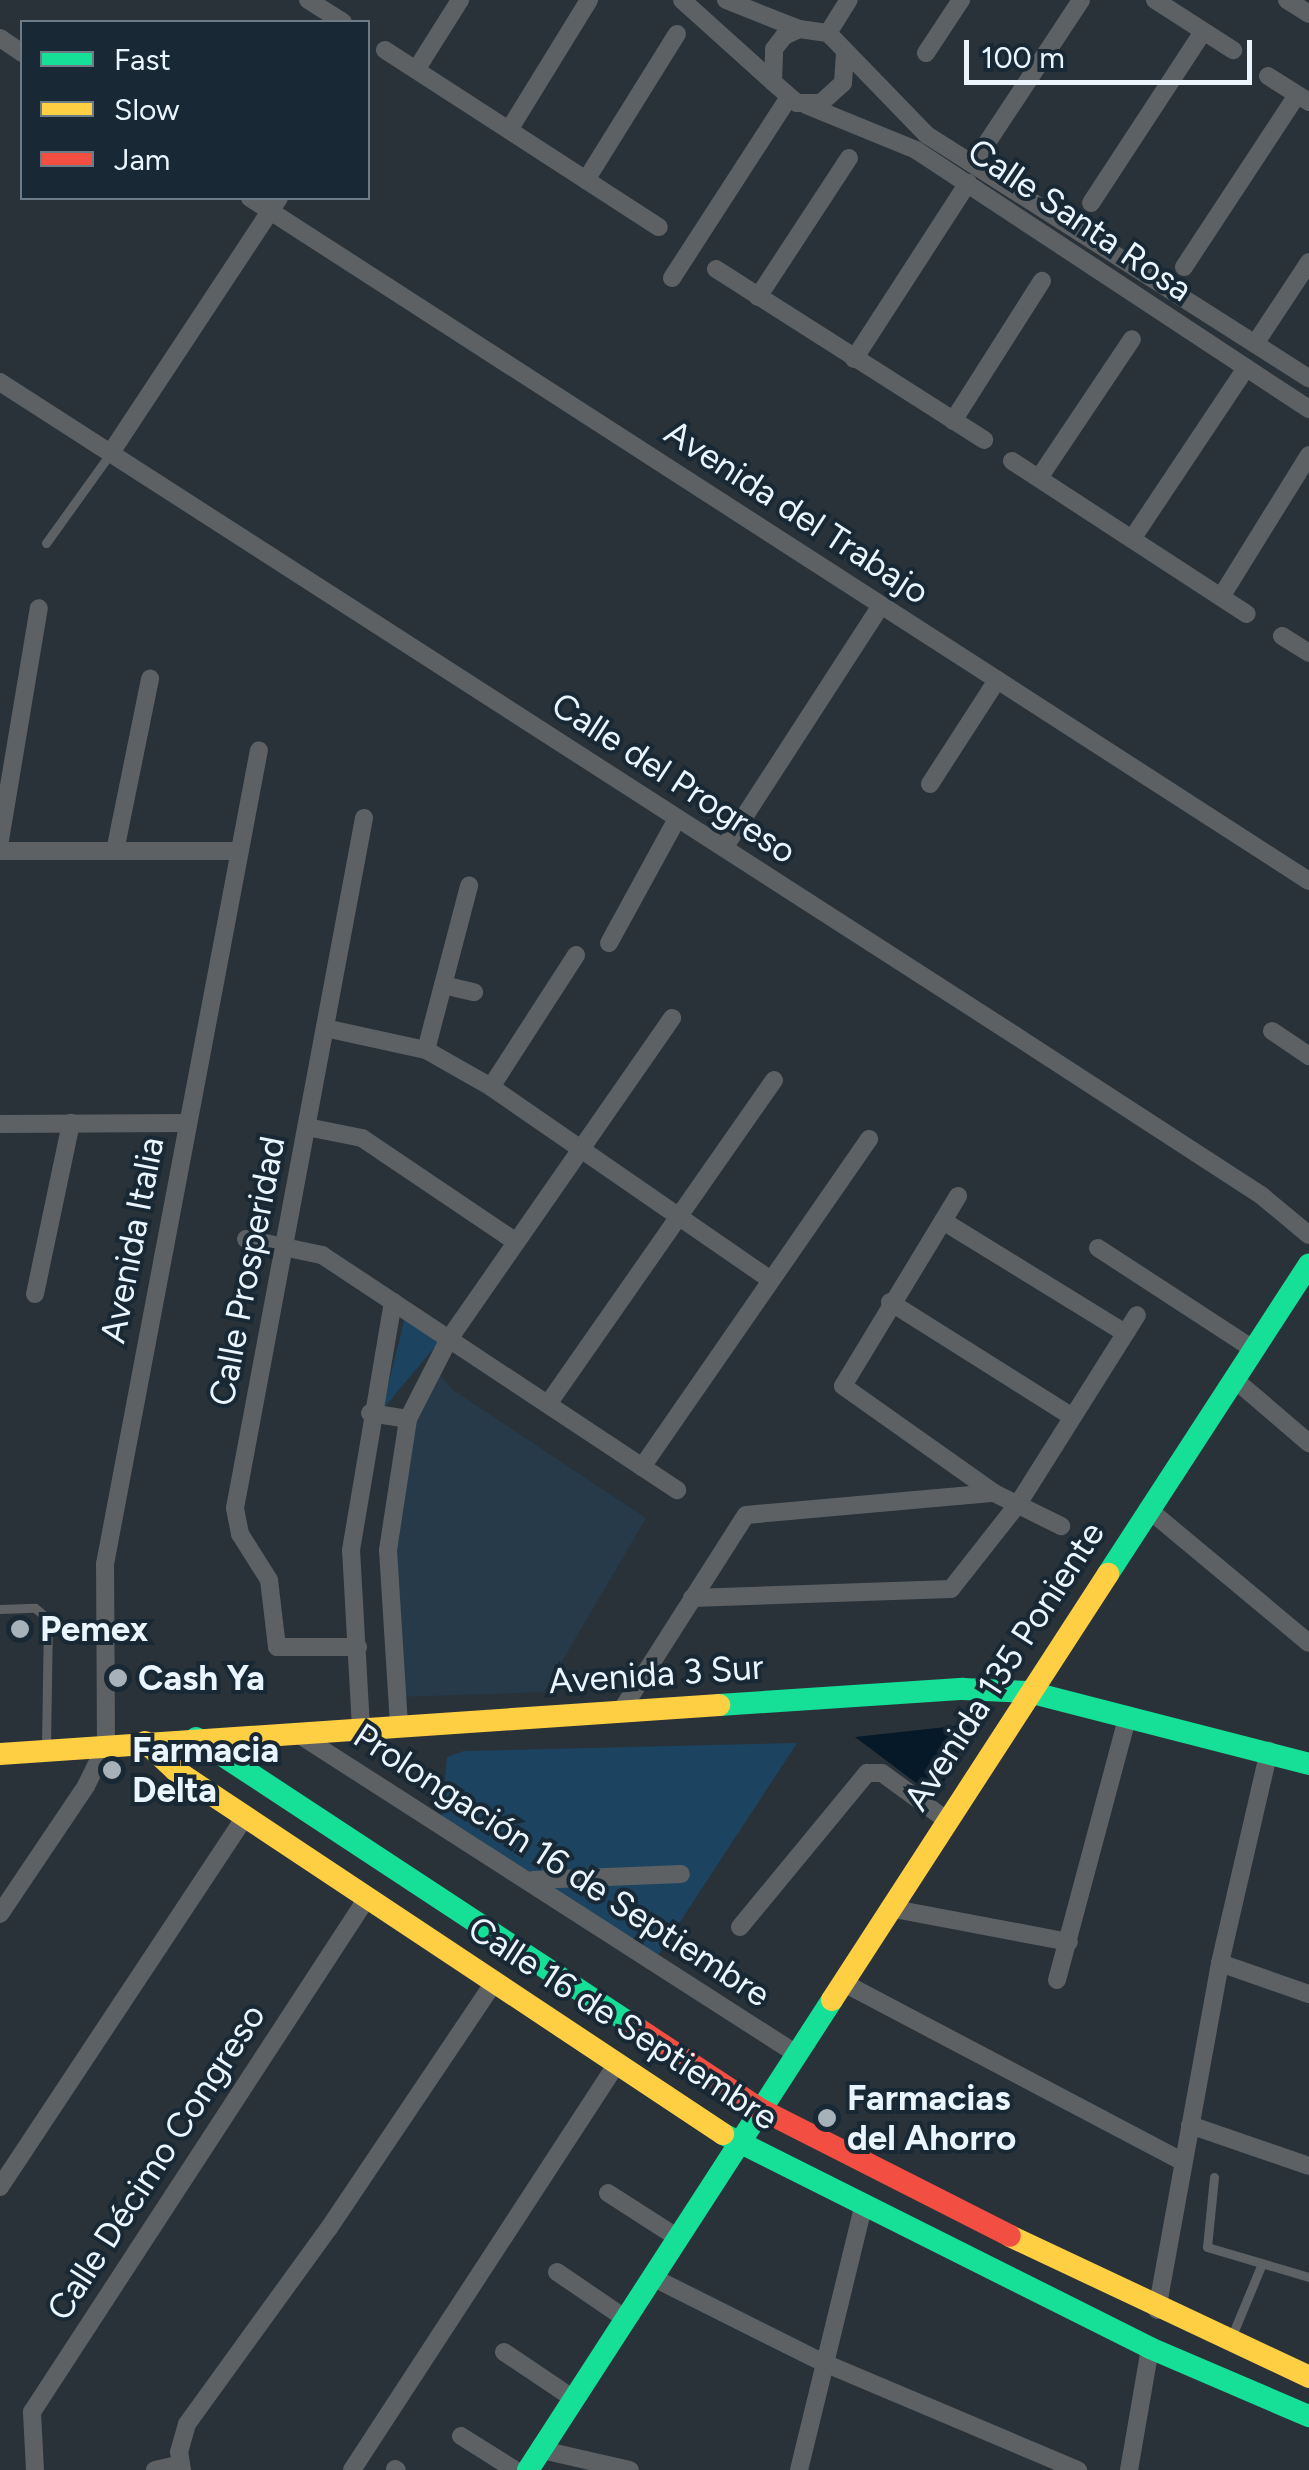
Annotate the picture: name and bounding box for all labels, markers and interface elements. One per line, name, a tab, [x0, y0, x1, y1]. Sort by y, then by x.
legend	[20, 20, 370, 200]
scale bar	[969, 20, 1256, 82]
text: 100 m	[981, 39, 1065, 76]
text: Fast	[114, 41, 171, 78]
text: Slow	[114, 91, 180, 128]
street label: Calle Santa Rosa	[960, 130, 1200, 310]
text: Jam	[114, 141, 170, 178]
street label: Avenida del Trabajo	[657, 411, 937, 613]
street label: Calle del Progreso	[544, 683, 804, 873]
street label: Avenida Italia	[91, 1133, 173, 1347]
street label: Calle Prosperidad	[200, 1133, 294, 1409]
street label: Avenida 135 Poniente	[895, 1514, 1113, 1818]
place label: Pemex	[40, 1608, 148, 1650]
marker: Pemex	[9, 1618, 31, 1640]
street label: Avenida 3 Sur	[547, 1646, 765, 1702]
place label: Cash Ya	[138, 1657, 265, 1699]
marker: Cash Ya	[107, 1667, 129, 1689]
street label: Prolongación 16 de Septiembre	[346, 1715, 778, 2015]
place label: Farmacia Delta	[132, 1729, 279, 1811]
marker: Farmacia Delta	[101, 1759, 123, 1781]
street label: Calle 16 de Septiembre	[460, 1907, 786, 2139]
street label: Calle Décimo Congreso	[38, 1996, 274, 2328]
place label: Farmacias del Ahorro	[847, 2077, 1016, 2159]
marker: Farmacias del Ahorro	[816, 2107, 838, 2129]

